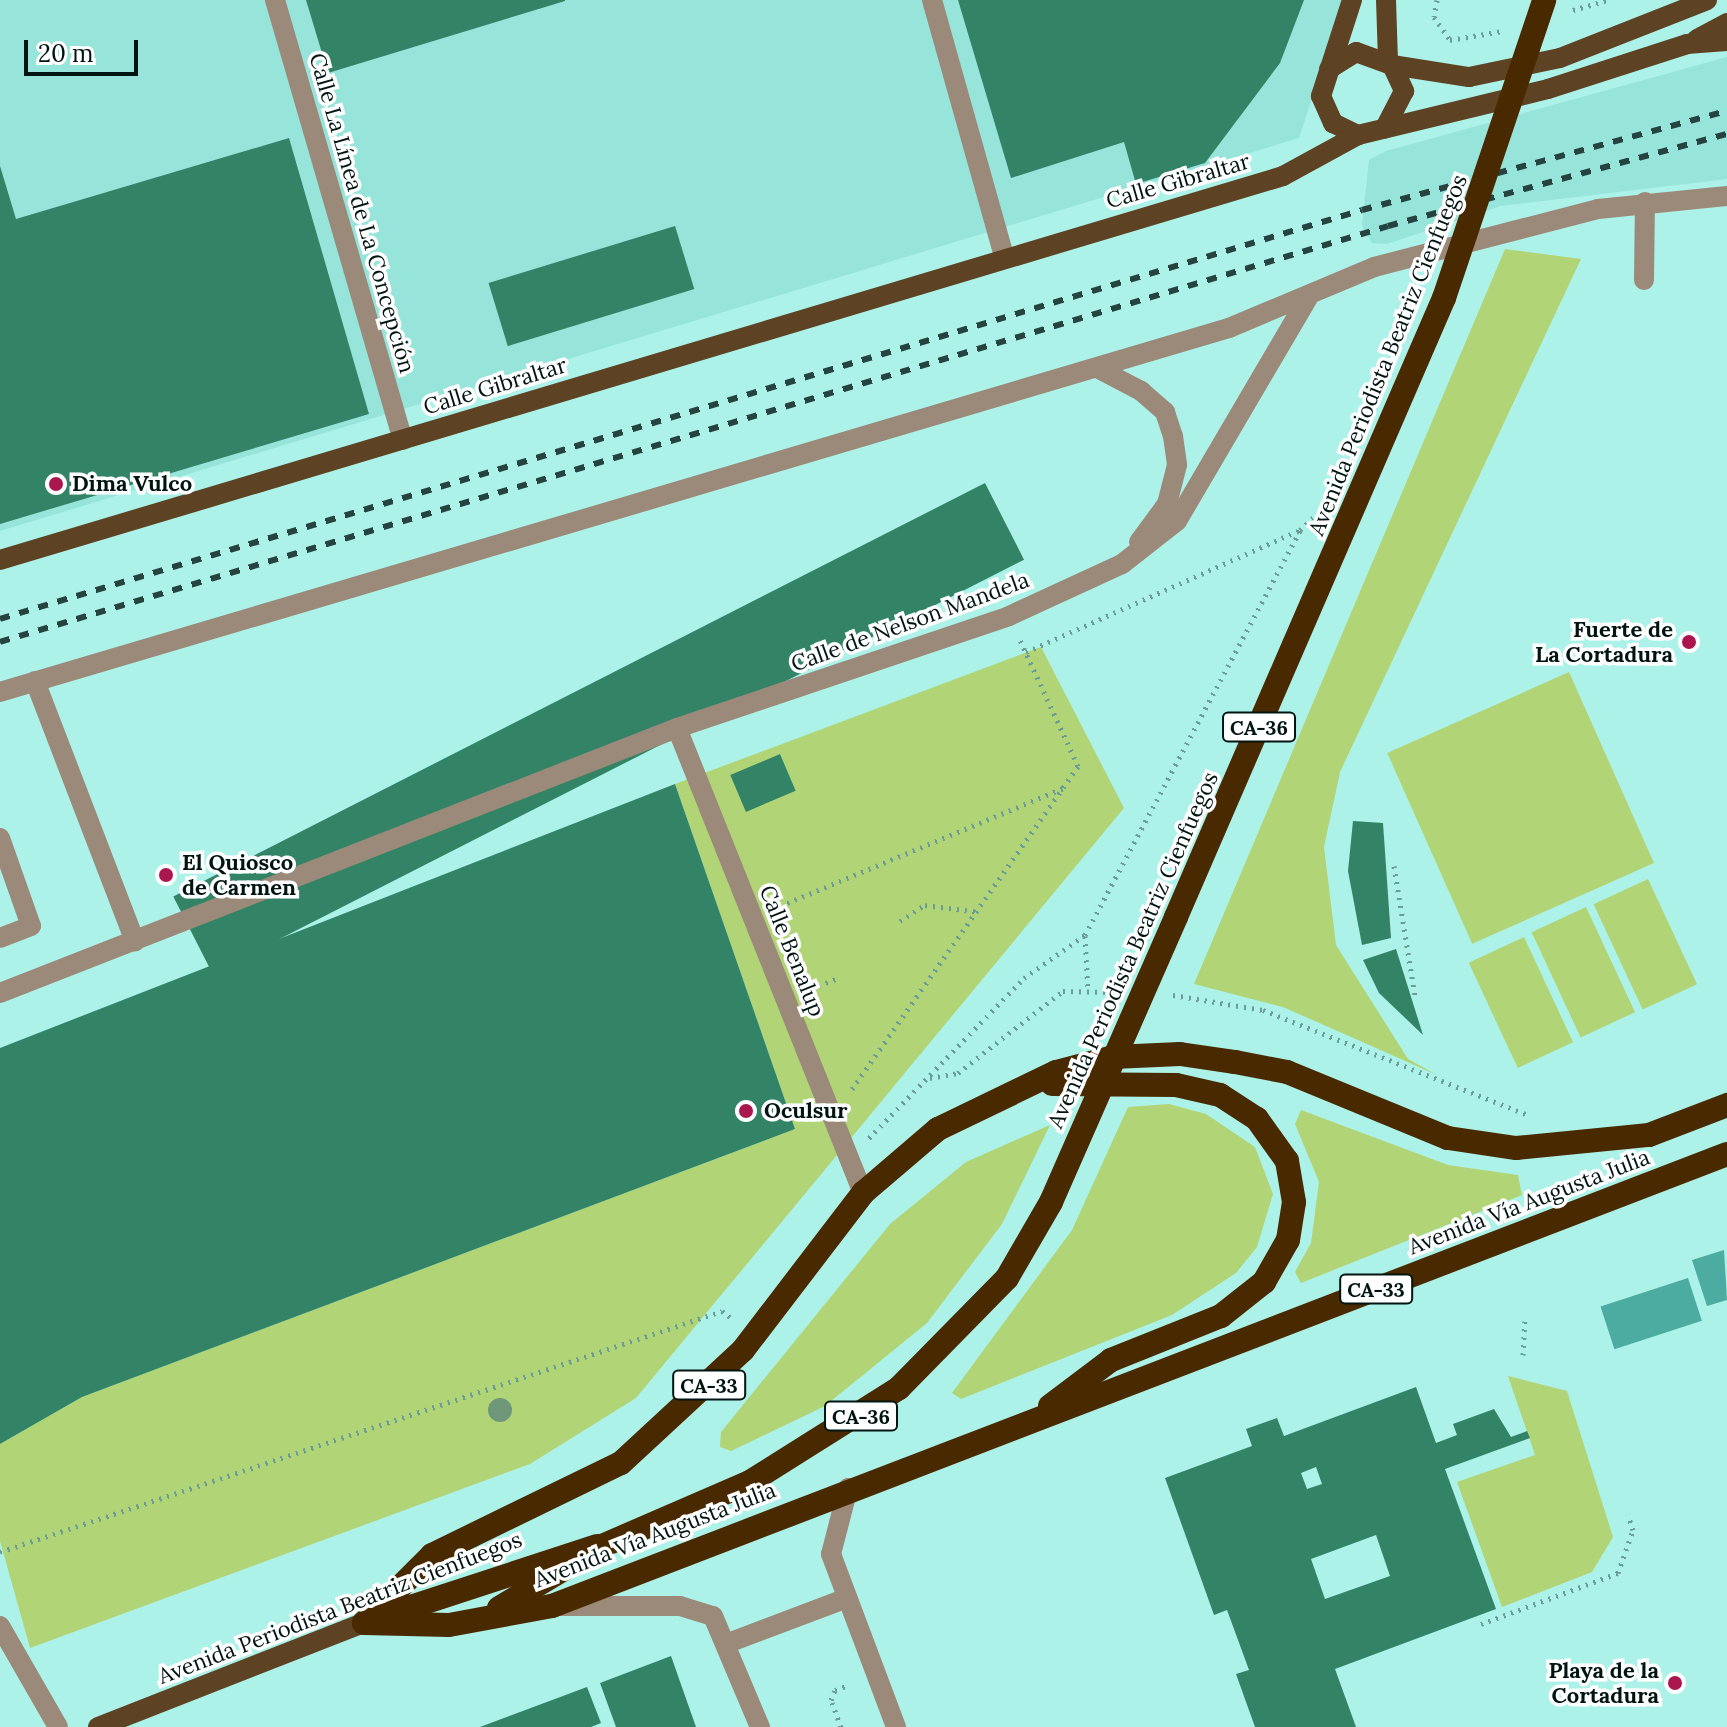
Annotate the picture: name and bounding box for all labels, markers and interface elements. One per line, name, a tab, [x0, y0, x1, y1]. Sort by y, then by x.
scale bar	[28, 24, 142, 74]
text: 20 m	[38, 38, 94, 69]
street label: Calle La Línea de La Concepción	[304, 50, 420, 376]
street label: Calle Gibraltar	[1103, 148, 1253, 214]
street label: Avenida Periodista Beatriz Cienfuegos	[1303, 170, 1473, 540]
street label: Calle Gibraltar	[420, 352, 570, 420]
place label: Dima Vulco	[72, 471, 192, 497]
marker: Dima Vulco	[47, 475, 65, 493]
street label: Calle de Nelson Mandela	[787, 567, 1033, 677]
place label: Fuerte de La Cortadura	[1535, 616, 1673, 668]
marker: Fuerte de La Cortadura	[1680, 633, 1698, 651]
road number: CA-36	[1221, 711, 1297, 743]
street label: Avenida Periodista Beatriz Cienfuegos	[1042, 768, 1224, 1132]
place label: El Quiosco de Carmen	[182, 849, 296, 900]
marker: El Quiosco de Carmen	[157, 866, 175, 884]
street label: Calle Benalup	[754, 882, 830, 1020]
place label: Oculsur	[764, 1098, 848, 1124]
marker: Oculsur	[735, 1100, 757, 1122]
street label: Avenida Vía Augusta Julia	[1405, 1144, 1653, 1260]
road number: CA-33	[1338, 1273, 1414, 1305]
road number: CA-33	[671, 1369, 747, 1401]
road number: CA-36	[823, 1400, 899, 1432]
street label: Avenida Vía Augusta Julia	[531, 1477, 779, 1593]
street label: Avenida Periodista Beatriz Cienfuegos	[154, 1526, 526, 1690]
place label: Playa de la Cortadura	[1548, 1657, 1659, 1708]
marker: Playa de la Cortadura	[1666, 1674, 1684, 1692]

